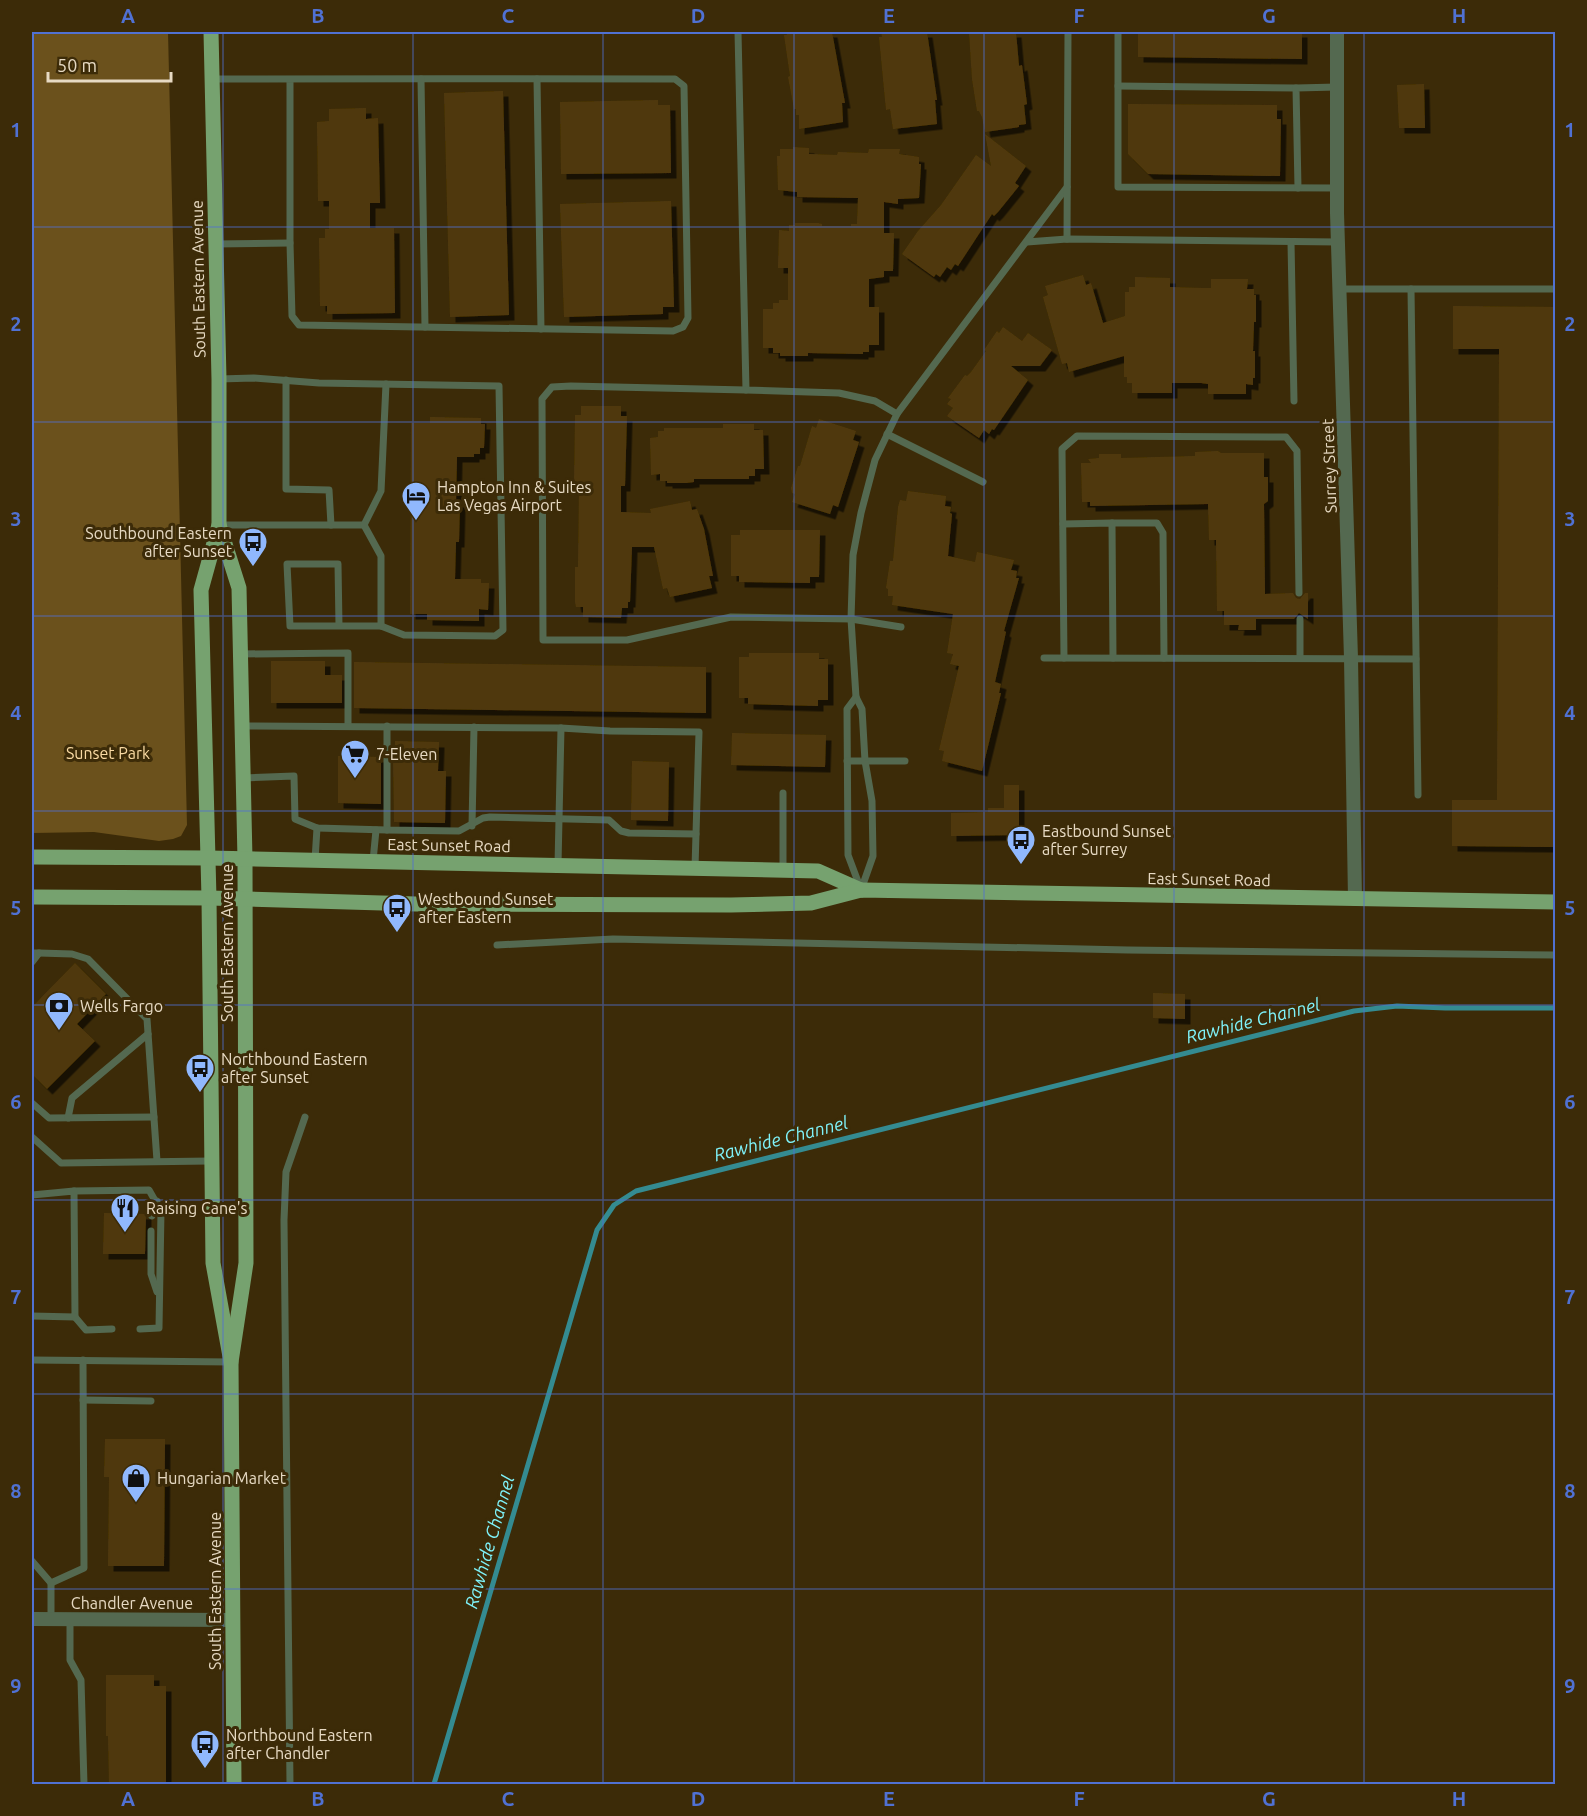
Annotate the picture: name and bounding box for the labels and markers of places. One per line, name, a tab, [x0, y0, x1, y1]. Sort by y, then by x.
place label: Hampton Inn & Suites Las Vegas Airport	[437, 478, 592, 514]
hotel icon: Hampton Inn & Suites Las Vegas Airport	[400, 480, 432, 522]
place label: Southbound Eastern after Sunset	[85, 524, 233, 560]
bus stop icon: Southbound Eastern after Sunset	[237, 526, 269, 568]
supermarket icon: 7-Eleven	[339, 738, 371, 780]
place label: 7-Eleven	[376, 745, 437, 763]
place label: Eastbound Sunset after Surrey	[1042, 822, 1172, 858]
bus stop icon: Eastbound Sunset after Surrey	[1005, 824, 1037, 866]
place label: Westbound Sunset after Eastern	[418, 890, 554, 926]
bus stop icon: Westbound Sunset after Eastern	[381, 892, 413, 934]
bank icon: Wells Fargo	[43, 990, 75, 1032]
place label: Wells Fargo	[80, 997, 163, 1015]
place label: Northbound Eastern after Sunset	[221, 1050, 368, 1086]
bus stop icon: Northbound Eastern after Sunset	[184, 1052, 216, 1094]
restaurant icon: Raising Cane's	[109, 1192, 141, 1234]
place label: Raising Cane's	[146, 1199, 248, 1217]
shop icon: Hungarian Market	[120, 1462, 152, 1504]
place label: Hungarian Market	[157, 1469, 287, 1487]
place label: Northbound Eastern after Chandler	[226, 1726, 373, 1762]
bus stop icon: Northbound Eastern after Chandler	[189, 1728, 221, 1770]

